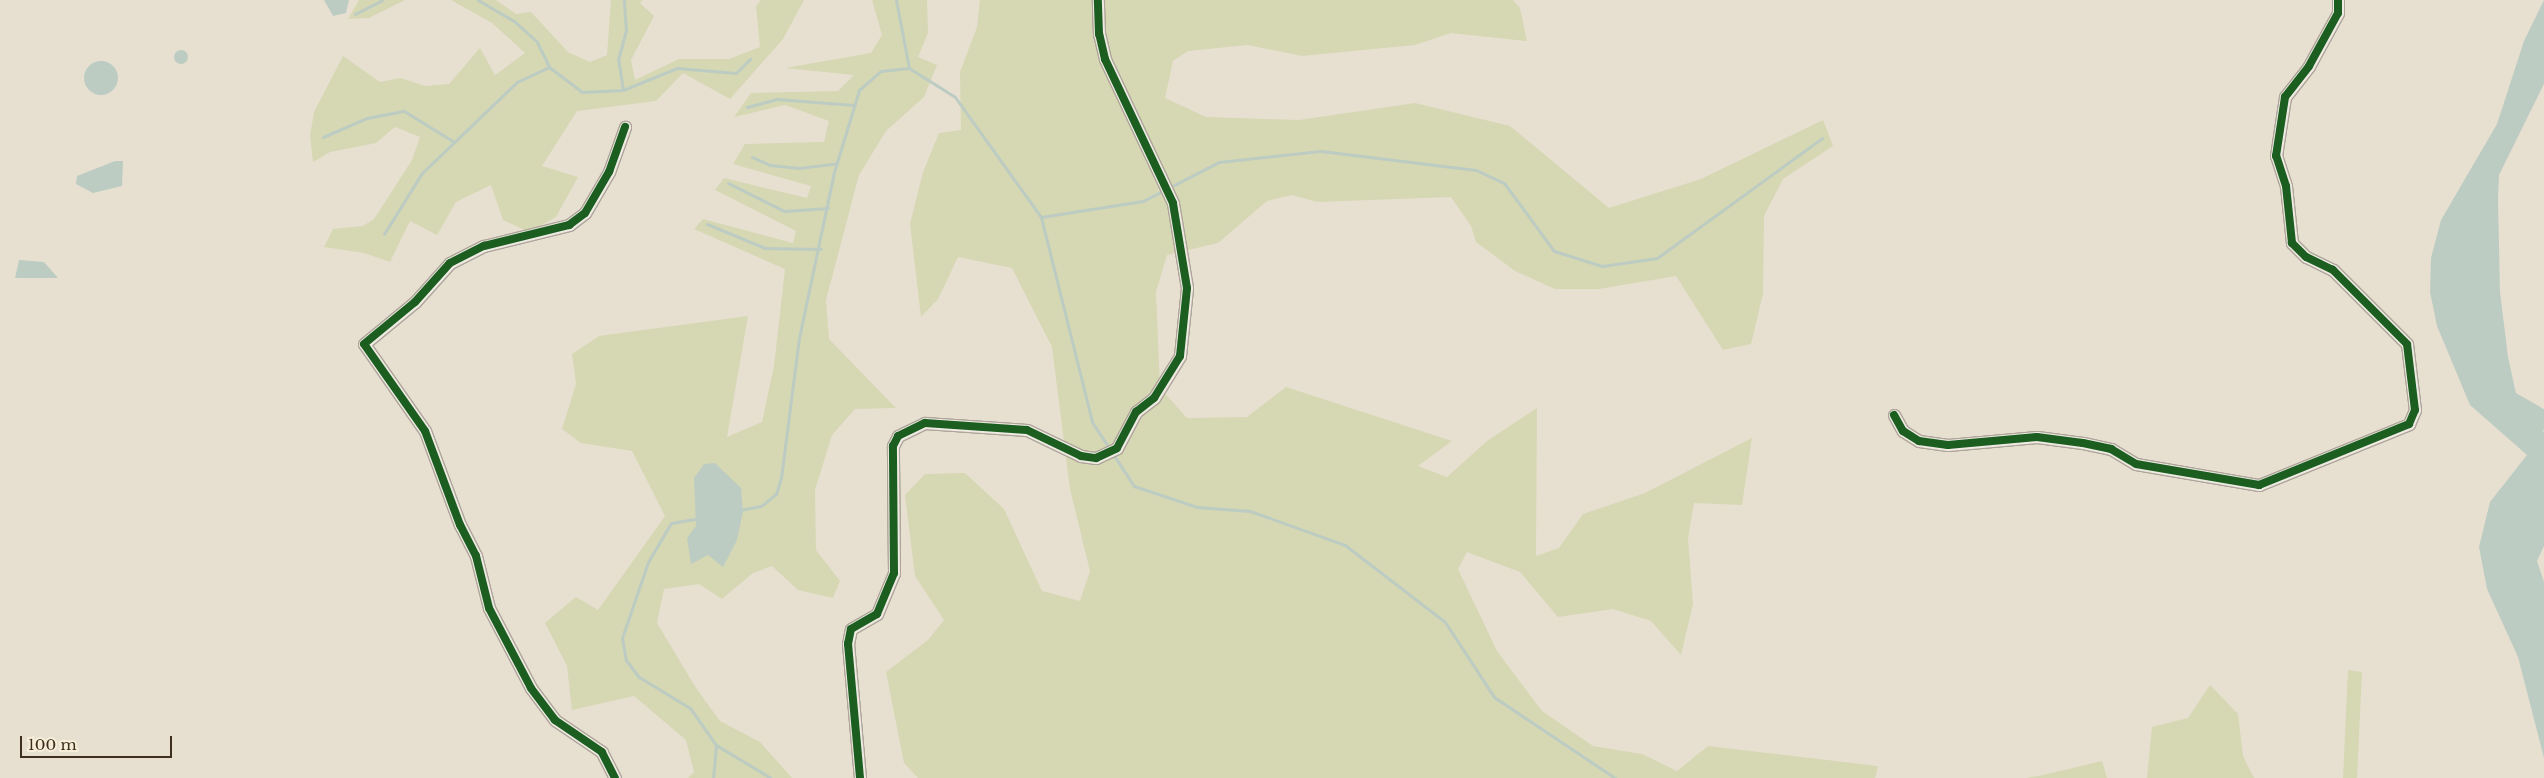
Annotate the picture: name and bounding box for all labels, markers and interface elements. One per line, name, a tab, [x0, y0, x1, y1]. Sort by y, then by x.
scale bar	[22, 726, 175, 758]
text: 100 m	[28, 735, 77, 754]

